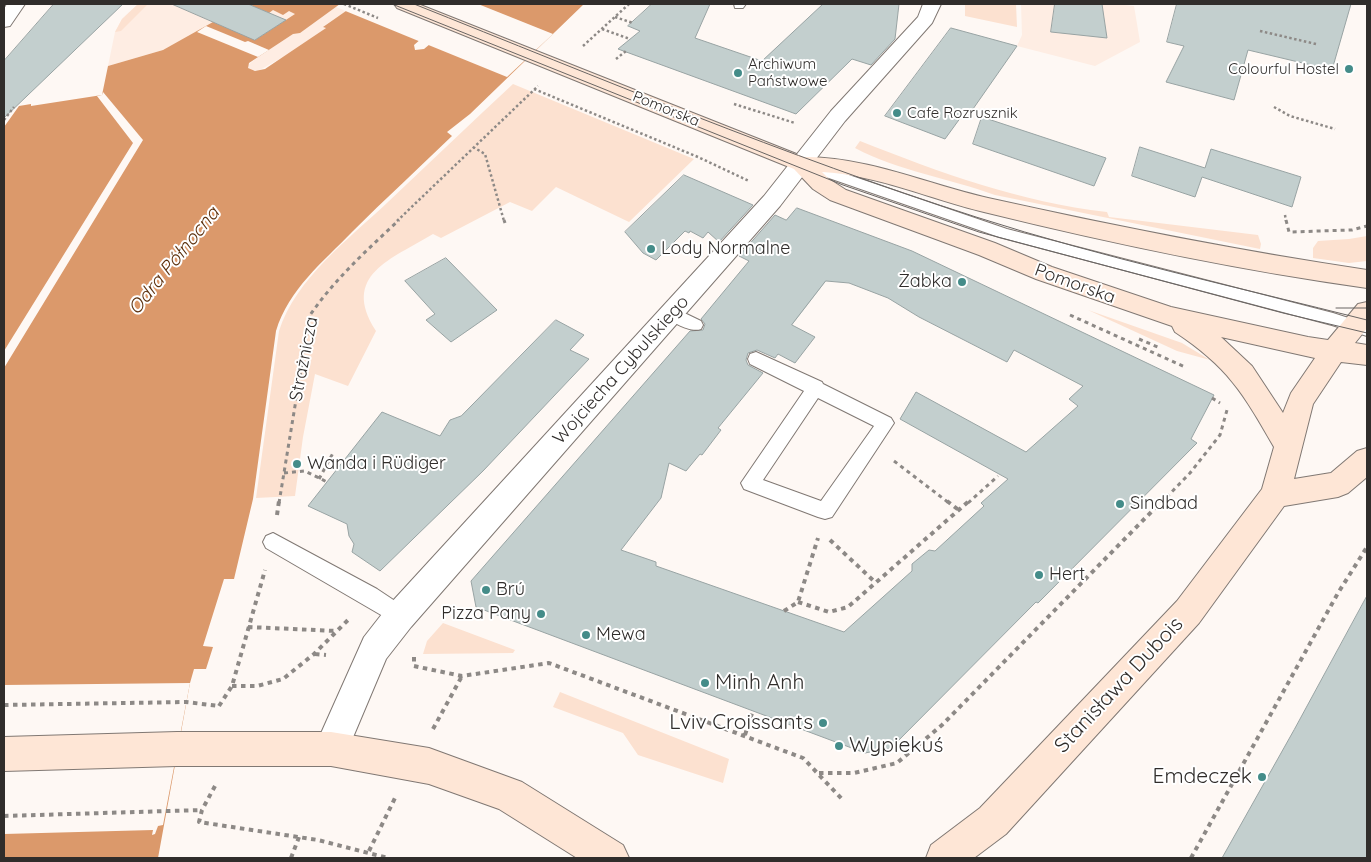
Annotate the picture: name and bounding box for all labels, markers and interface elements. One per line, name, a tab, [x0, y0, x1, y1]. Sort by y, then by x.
place label: Archiwum Państwowe	[748, 55, 827, 90]
place label: Colourful Hostel	[1228, 60, 1339, 78]
marker: Colourful Hostel	[1343, 63, 1355, 75]
marker: Archiwum Państwowe	[732, 67, 744, 79]
street label: Pomorska	[630, 87, 702, 131]
place label: Cafe Rozrusznik	[907, 104, 1018, 122]
marker: Cafe Rozrusznik	[891, 107, 903, 119]
water label: Odra Północna	[124, 203, 224, 319]
place label: Lody Normalne	[661, 238, 790, 260]
marker: Lody Normalne	[645, 243, 657, 255]
street label: Pomorska	[1032, 259, 1118, 309]
place label: Żabka	[898, 271, 952, 293]
marker: Żabka	[956, 276, 968, 288]
street label: Wojciecha Cybulskiego	[549, 291, 693, 449]
street label: Strażnicza	[285, 315, 323, 403]
place label: Wanda i Rüdiger	[307, 453, 446, 475]
marker: Wanda i Rüdiger	[291, 458, 303, 470]
place label: Sindbad	[1130, 493, 1198, 515]
marker: Sindbad	[1114, 498, 1126, 510]
place label: Hert	[1049, 564, 1085, 586]
marker: Hert	[1033, 569, 1045, 581]
place label: Brú	[496, 579, 525, 601]
marker: Brú	[480, 584, 492, 596]
place label: Pizza Pany	[441, 603, 531, 625]
marker: Pizza Pany	[535, 608, 547, 620]
street label: Stanisława Dubois	[1050, 612, 1188, 758]
place label: Mewa	[596, 624, 646, 646]
marker: Mewa	[580, 629, 592, 641]
place label: Minh Anh	[715, 670, 804, 696]
marker: Minh Anh	[699, 677, 711, 689]
place label: Lviv Croissants	[669, 710, 813, 736]
marker: Lviv Croissants	[817, 717, 829, 729]
place label: Wypiekuś	[849, 733, 943, 759]
marker: Wypiekuś	[833, 740, 845, 752]
place label: Emdeczek	[1153, 764, 1252, 790]
marker: Emdeczek	[1256, 771, 1268, 783]

